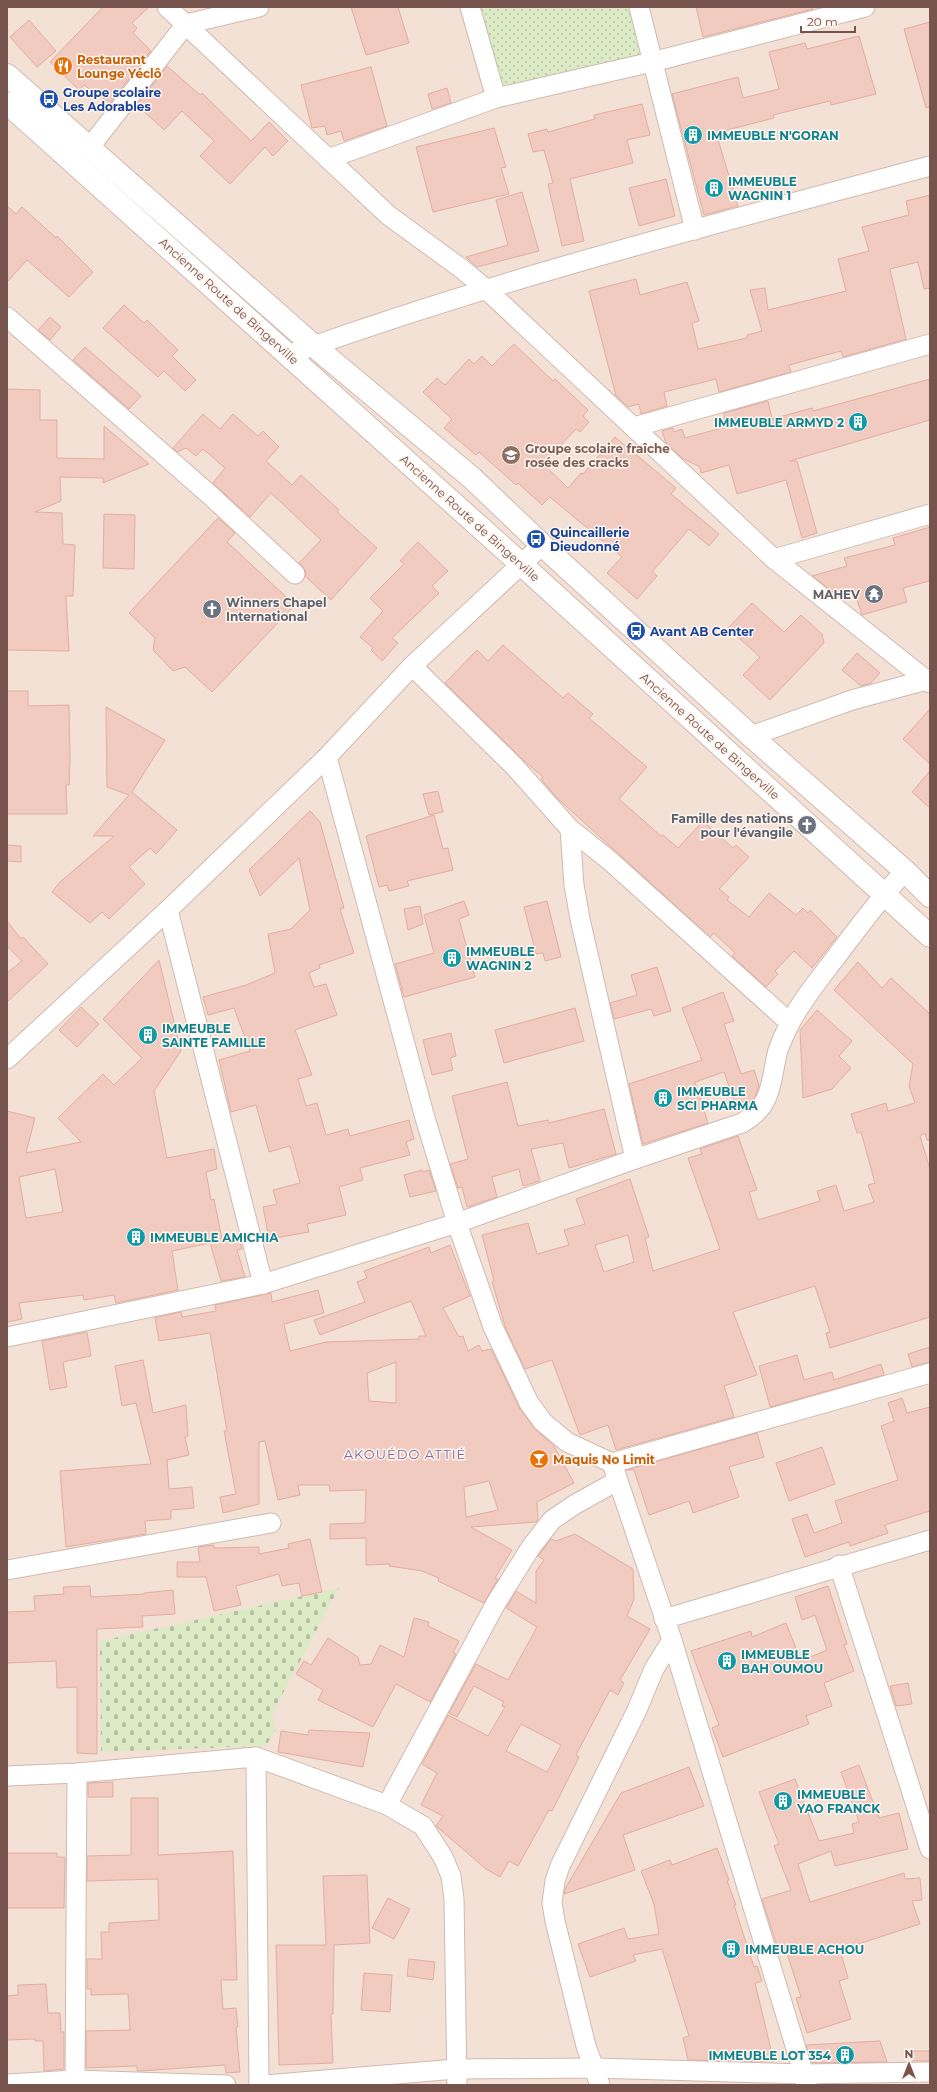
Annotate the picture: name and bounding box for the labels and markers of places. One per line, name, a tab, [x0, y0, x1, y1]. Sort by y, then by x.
place label: Restaurant Lounge Yéclô	[77, 52, 162, 81]
restaurant icon: Restaurant Lounge Yéclô	[52, 55, 74, 77]
place label: Groupe scolaire Les Adorables	[63, 85, 162, 114]
bus stop icon: Groupe scolaire Les Adorables	[38, 88, 60, 110]
building icon: IMMEUBLE N'GORAN	[682, 124, 704, 146]
place label: IMMEUBLE N'GORAN	[707, 128, 839, 143]
place label: IMMEUBLE WAGNIN 1	[728, 174, 797, 203]
building icon: IMMEUBLE WAGNIN 1	[703, 177, 725, 199]
building icon: IMMEUBLE ARMYD 2	[847, 411, 869, 433]
place label: IMMEUBLE ARMYD 2	[714, 415, 844, 430]
place label: Groupe scolaire fraîche rosée des cracks	[525, 441, 670, 470]
school or university icon: Groupe scolaire fraîche rosée des cracks	[500, 444, 522, 466]
place label: Quincaillerie Dieudonné	[550, 525, 630, 554]
bus stop icon: Quincaillerie Dieudonné	[525, 528, 547, 550]
temple icon: MAHEV	[863, 583, 885, 605]
place label: MAHEV	[813, 587, 861, 602]
place label: Winners Chapel International	[226, 595, 327, 624]
church icon: Winners Chapel International	[201, 598, 223, 620]
bus stop icon: Avant AB Center	[625, 620, 647, 642]
place label: Avant AB Center	[649, 624, 754, 639]
place label: Famille des nations pour l'évangile	[671, 811, 794, 840]
church icon: Famille des nations pour l'évangile	[796, 814, 818, 836]
place label: IMMEUBLE WAGNIN 2	[466, 944, 535, 973]
building icon: IMMEUBLE WAGNIN 2	[441, 947, 463, 969]
place label: IMMEUBLE SAINTE FAMILLE	[162, 1021, 266, 1050]
building icon: IMMEUBLE SAINTE FAMILLE	[137, 1024, 159, 1046]
place label: IMMEUBLE SCI PHARMA	[677, 1084, 759, 1113]
building icon: IMMEUBLE SCI PHARMA	[652, 1087, 674, 1109]
building icon: IMMEUBLE AMICHIA	[125, 1226, 147, 1248]
place label: IMMEUBLE AMICHIA	[150, 1230, 279, 1245]
bar icon: Maquis No Limit	[528, 1448, 550, 1470]
place label: Maquis No Limit	[553, 1452, 656, 1467]
place label: IMMEUBLE BAH OUMOU	[741, 1647, 823, 1676]
building icon: IMMEUBLE BAH OUMOU	[716, 1650, 738, 1672]
place label: IMMEUBLE YAO FRANCK	[796, 1787, 881, 1816]
building icon: IMMEUBLE YAO FRANCK	[772, 1790, 794, 1812]
building icon: IMMEUBLE ACHOU	[720, 1938, 742, 1960]
place label: IMMEUBLE ACHOU	[745, 1942, 864, 1957]
building icon: IMMEUBLE LOT 354	[834, 2044, 856, 2066]
place label: IMMEUBLE LOT 354	[708, 2048, 832, 2063]

